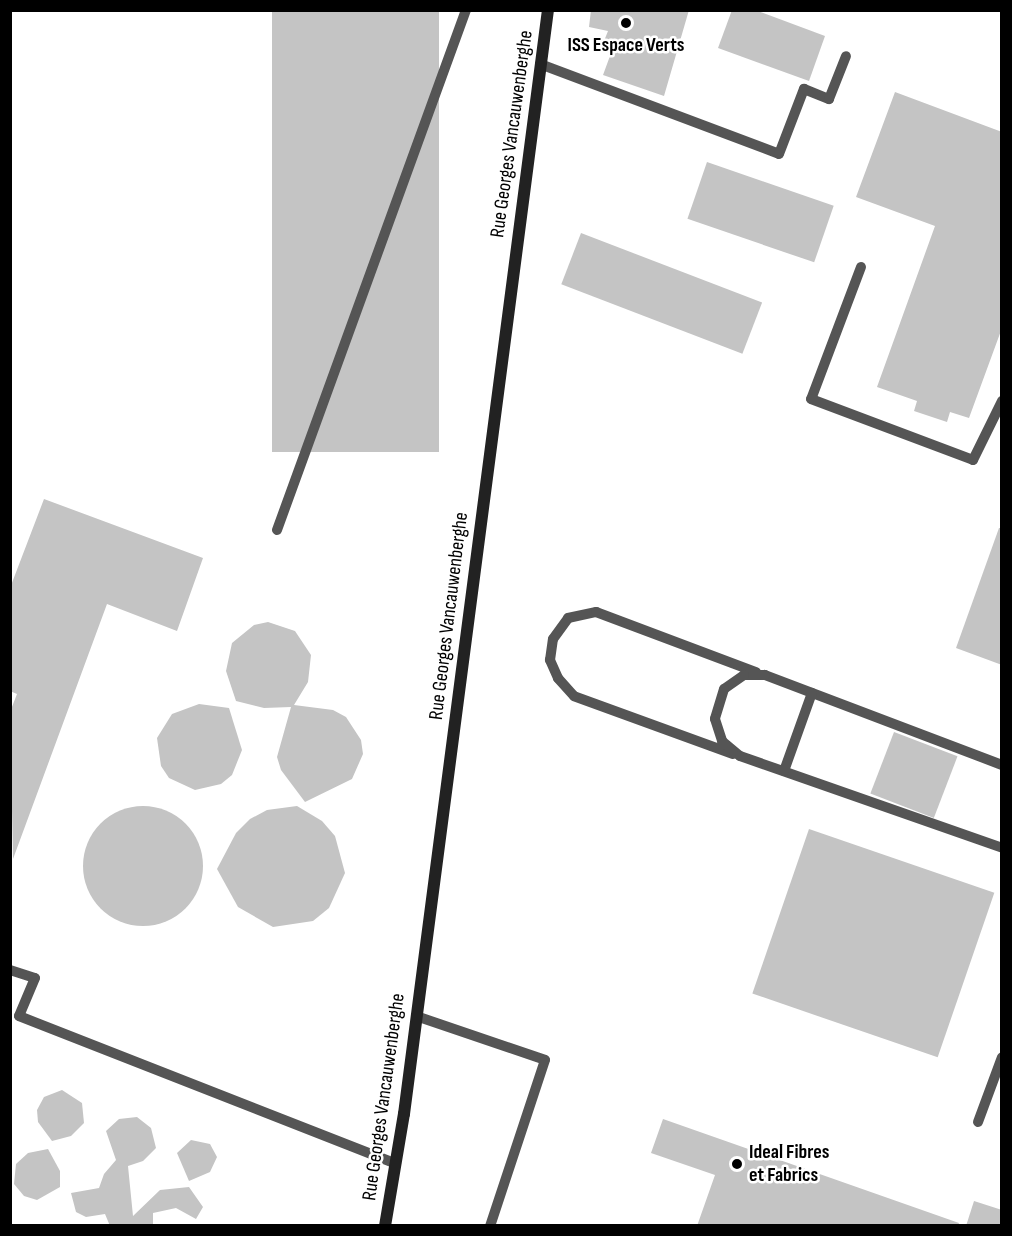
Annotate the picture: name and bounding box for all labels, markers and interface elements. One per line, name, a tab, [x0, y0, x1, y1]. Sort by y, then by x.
marker: ISS Espace Verts	[619, 16, 633, 30]
street label: Rue Georges Vancauwenberghe	[486, 29, 538, 239]
place label: ISS Espace Verts	[568, 33, 684, 57]
street label: Rue Georges Vancauwenberghe	[424, 511, 474, 721]
street label: Rue Georges Vancauwenberghe	[358, 992, 410, 1202]
place label: Ideal Fibres et Fabrics	[749, 1140, 829, 1187]
marker: Ideal Fibres et Fabrics	[730, 1157, 744, 1171]

